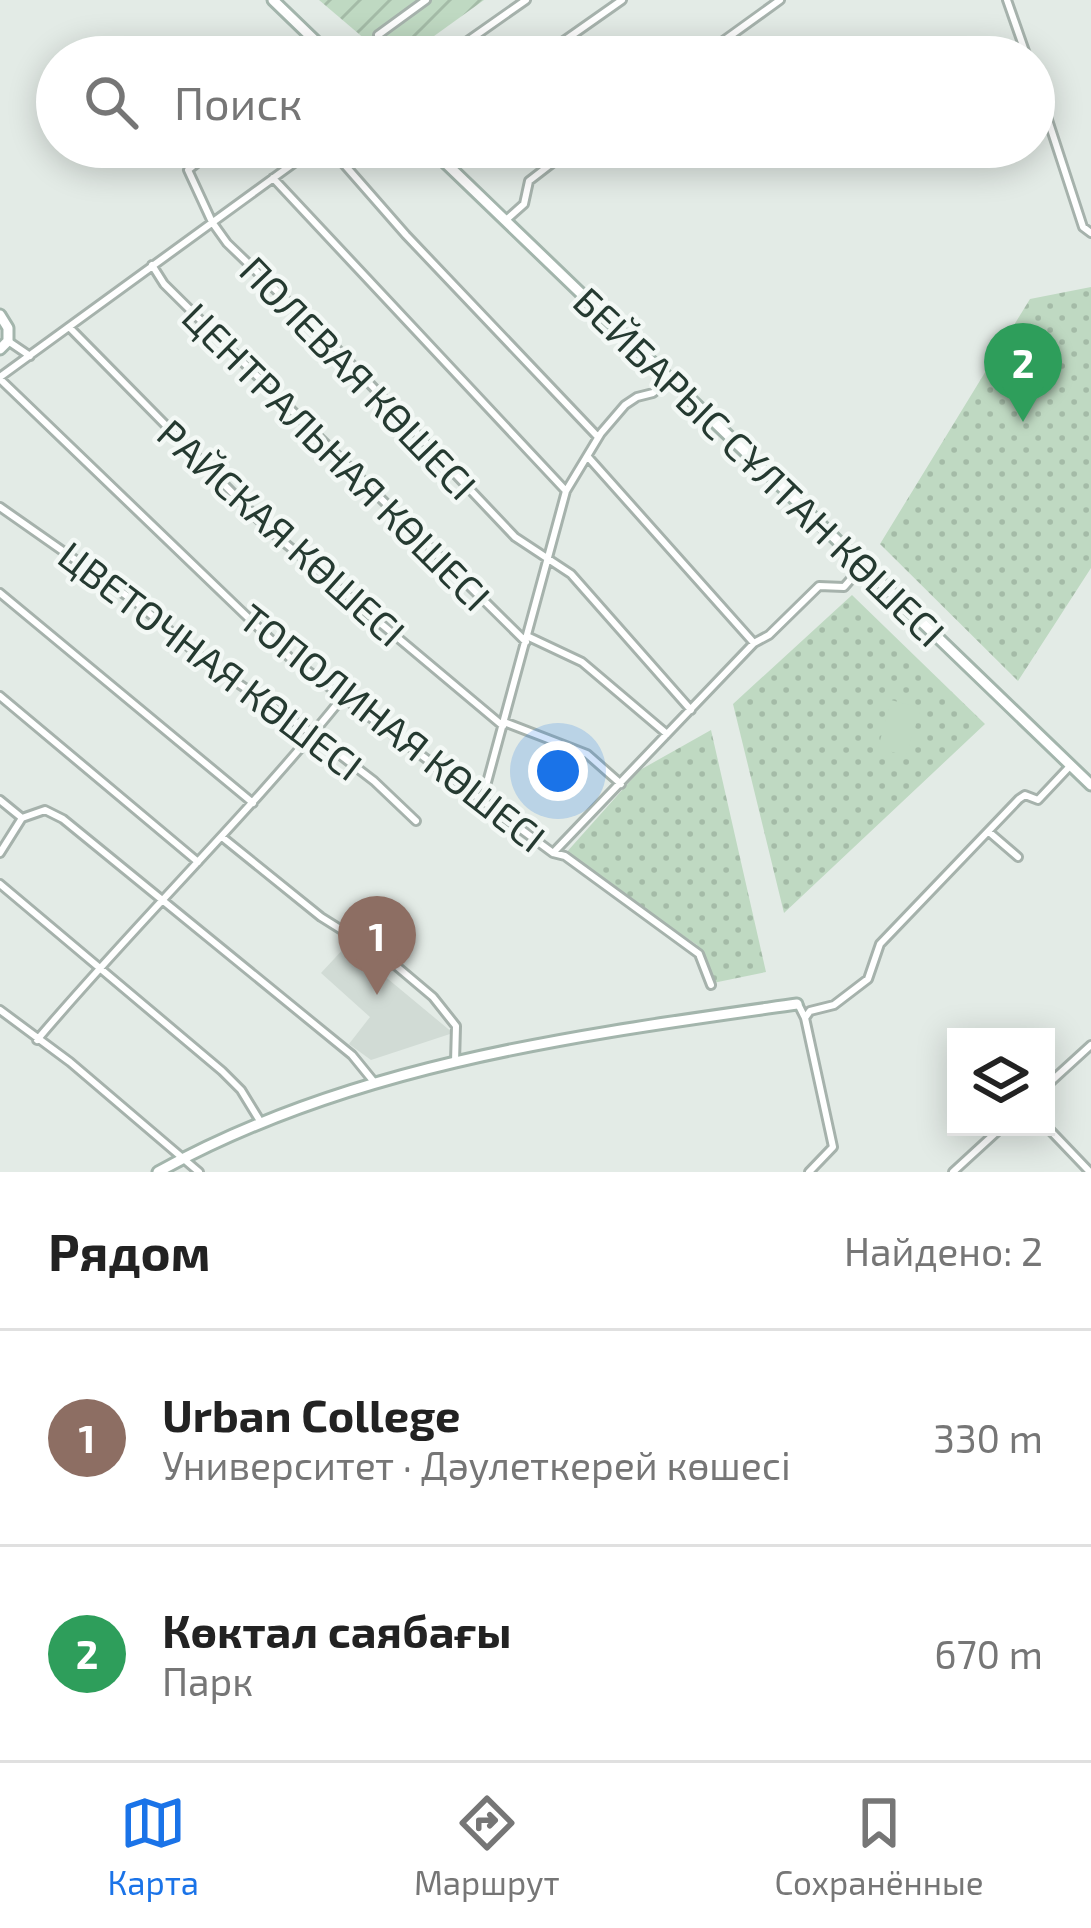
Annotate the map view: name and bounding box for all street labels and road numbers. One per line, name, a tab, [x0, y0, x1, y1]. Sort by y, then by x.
street label: ПОЛЕВАЯ КӨШЕСІ	[231, 246, 487, 508]
street label: БЕЙБАРЫС СҰЛТАН КӨШЕСІ	[565, 277, 955, 655]
street label: ЦЕНТРАЛЬНАЯ КӨШЕСІ	[174, 293, 500, 619]
street label: РАЙСКАЯ КӨШЕСІ	[149, 409, 415, 655]
street label: ЦВЕТОЧНАЯ КӨШЕСІ	[50, 531, 372, 789]
street label: ТОПОЛИНАЯ КӨШЕСІ	[231, 593, 555, 861]

